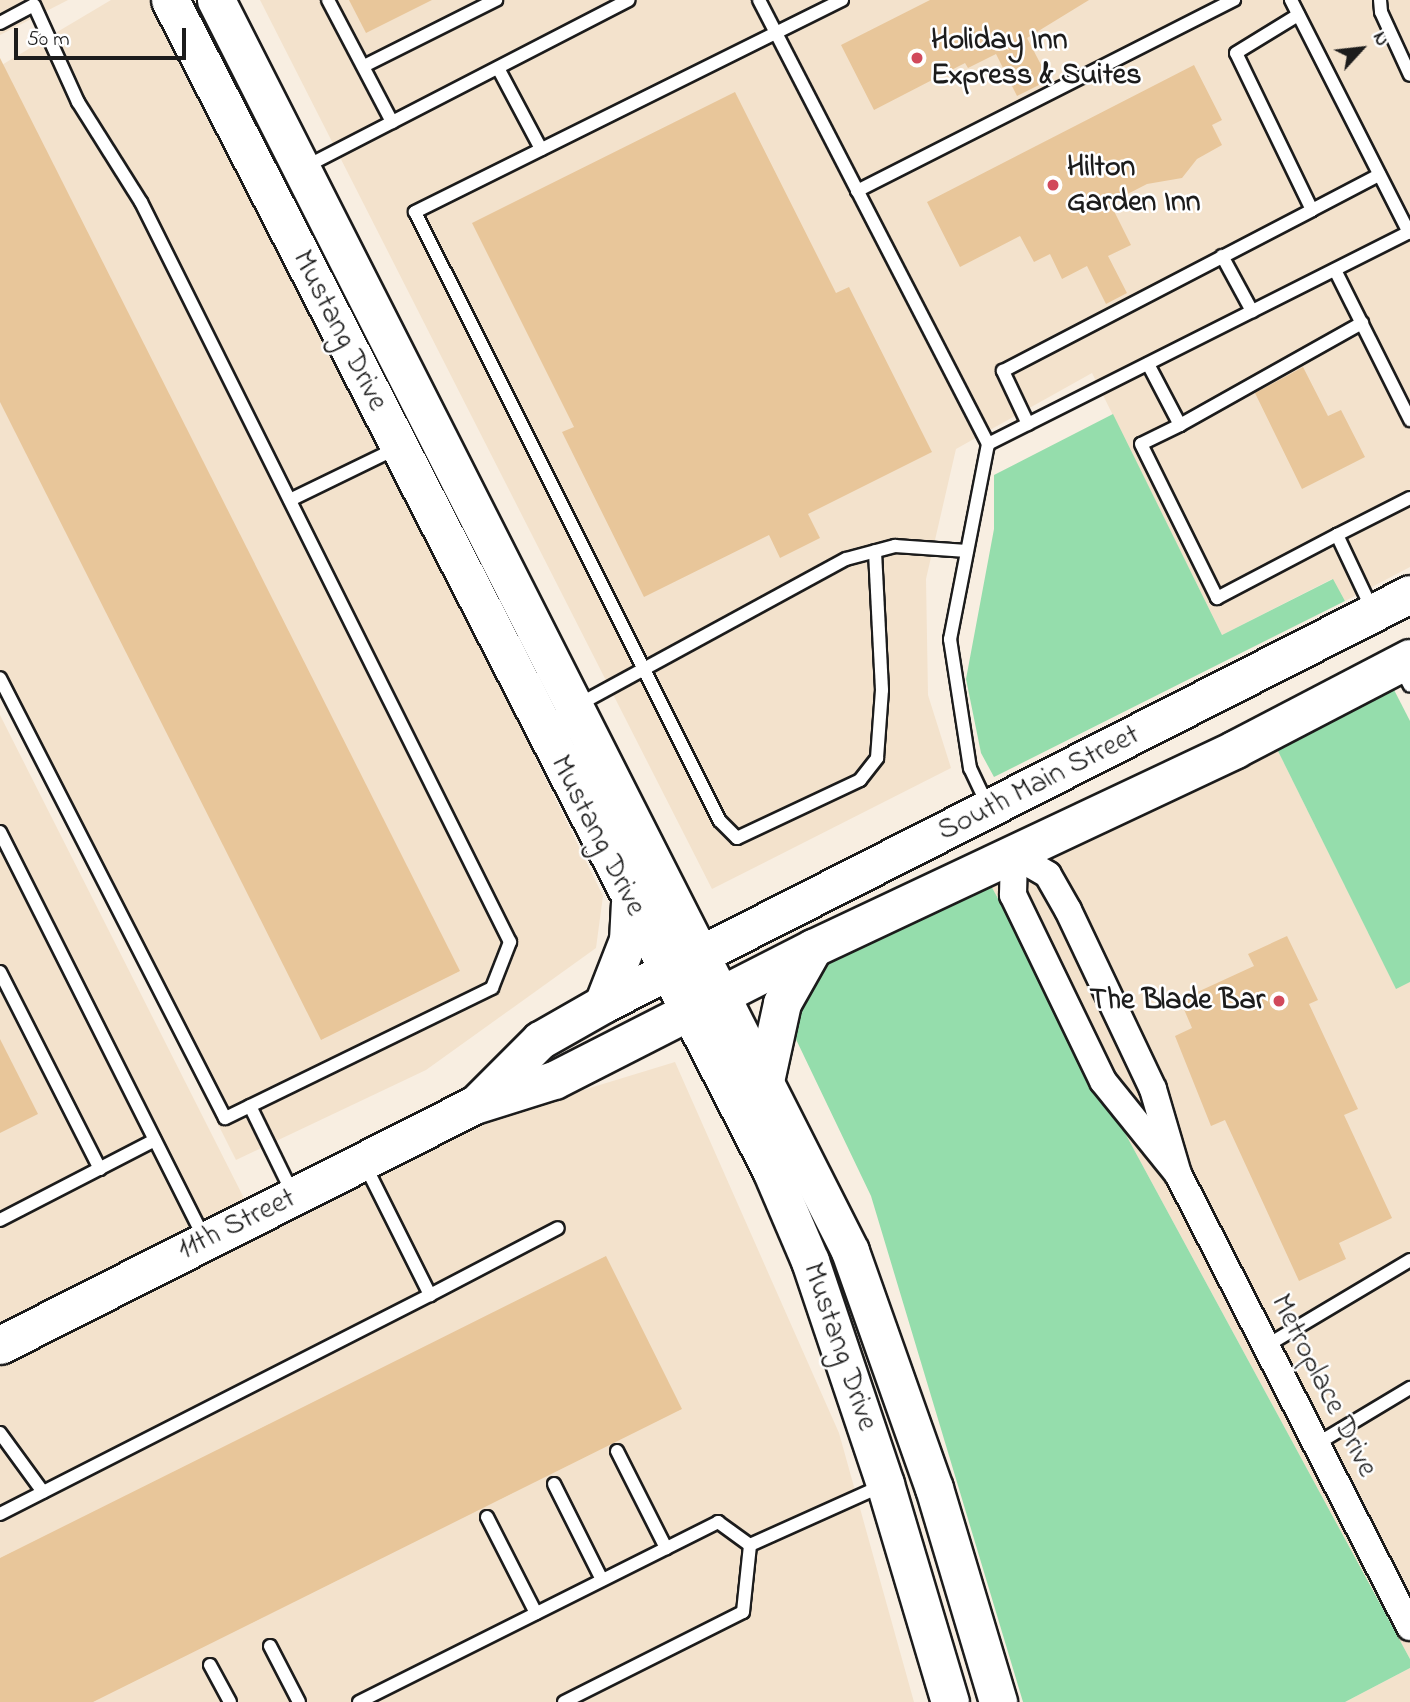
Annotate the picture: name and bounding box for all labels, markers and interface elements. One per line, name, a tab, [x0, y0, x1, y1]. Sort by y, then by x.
scale bar	[18, 14, 189, 58]
north arrow	[1326, 14, 1396, 84]
place label: Holiday Inn Express & Suites	[931, 23, 1141, 93]
text: 50 m	[27, 25, 70, 55]
text: N	[1365, 27, 1395, 51]
marker: Holiday Inn Express & Suites	[909, 50, 925, 66]
place label: Hilton Garden Inn	[1067, 150, 1201, 220]
marker: Hilton Garden Inn	[1045, 177, 1061, 193]
street label: Mustang Drive	[283, 245, 395, 417]
street label: South Main Street	[932, 718, 1146, 850]
street label: Mustang Drive	[541, 750, 653, 922]
place label: The Blade Bar	[1090, 983, 1265, 1019]
marker: The Blade Bar	[1271, 993, 1287, 1009]
street label: 11th Street	[172, 1181, 302, 1269]
street label: Mustang Drive	[793, 1258, 885, 1436]
street label: Metroplace Drive	[1262, 1289, 1384, 1483]

